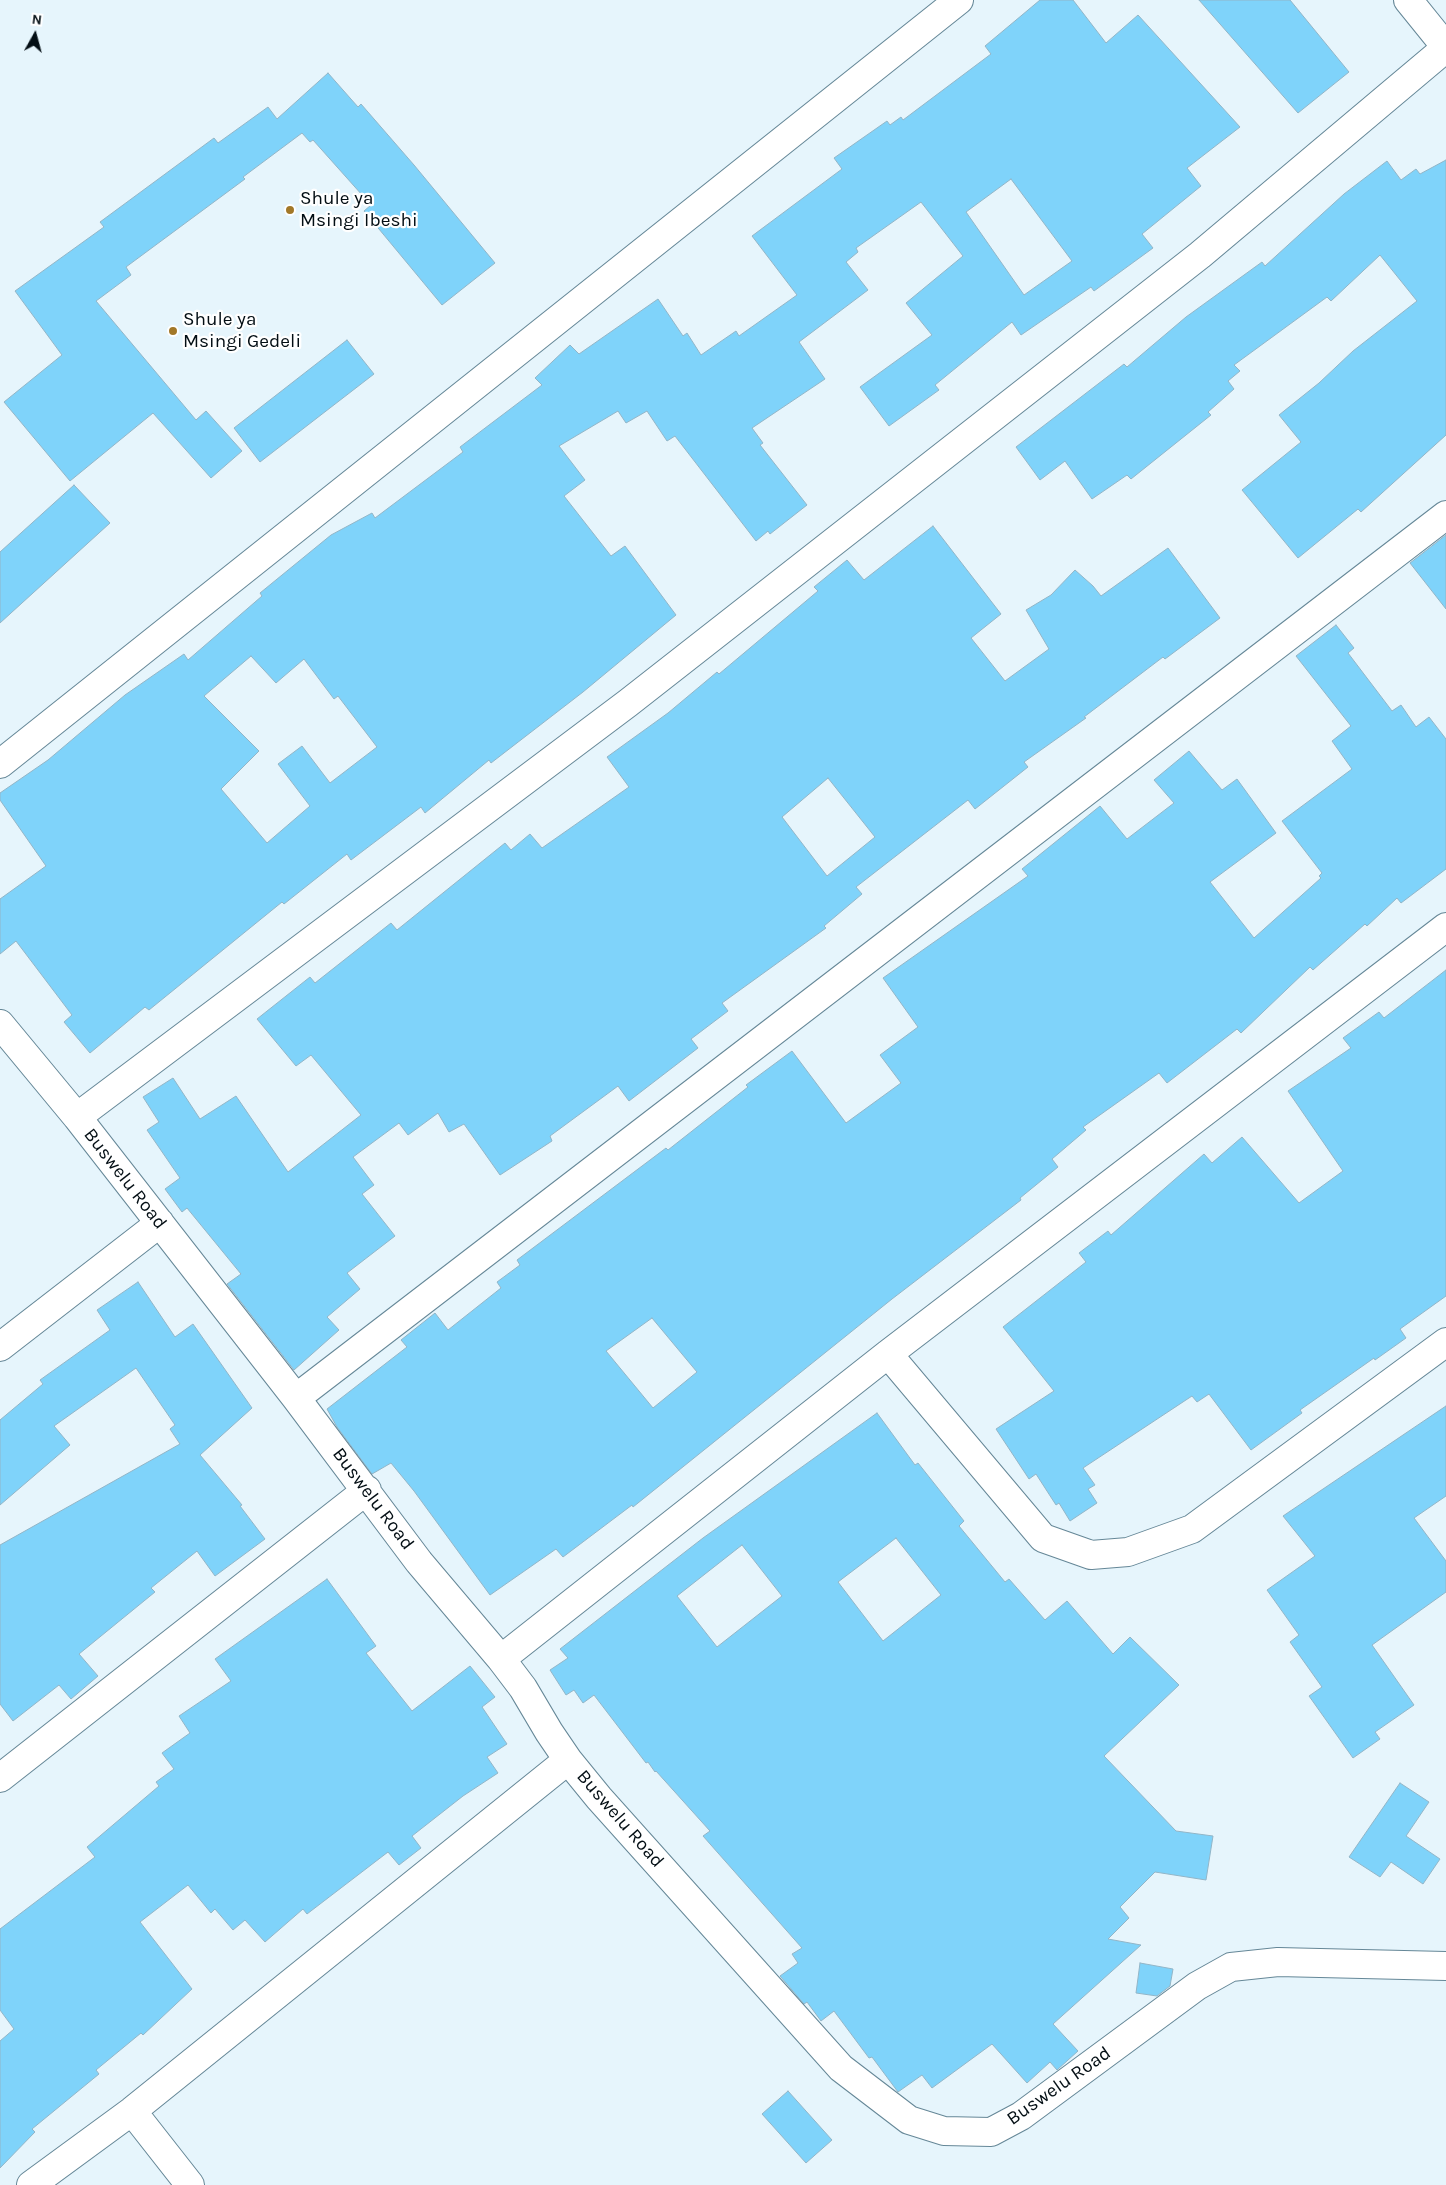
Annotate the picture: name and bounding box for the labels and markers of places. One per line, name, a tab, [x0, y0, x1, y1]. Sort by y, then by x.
place label: Shule ya Msingi Ibeshi	[300, 188, 418, 232]
marker: Shule ya Msingi Ibeshi	[284, 204, 296, 216]
place label: Shule ya Msingi Gedeli	[183, 309, 301, 353]
marker: Shule ya Msingi Gedeli	[167, 325, 179, 337]

